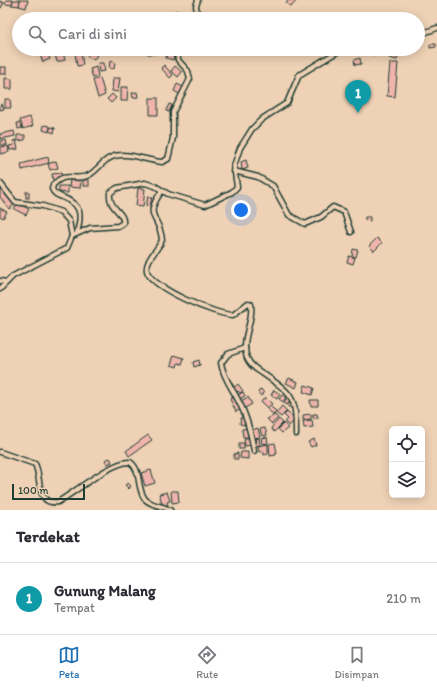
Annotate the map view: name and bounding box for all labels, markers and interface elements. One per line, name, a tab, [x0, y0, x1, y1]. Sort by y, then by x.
search box	[12, 12, 425, 56]
icon: search	[26, 23, 48, 45]
text: Cari di sini	[58, 25, 127, 43]
pin: 1	[345, 80, 371, 113]
your location	[231, 200, 251, 220]
map controls	[389, 426, 425, 498]
button: locate	[389, 426, 425, 462]
button: layers	[389, 462, 425, 498]
scale bar	[12, 482, 85, 501]
text: 100 m	[18, 484, 48, 497]
text: Terdekat	[16, 526, 80, 546]
text: Gunung Malang	[54, 582, 156, 600]
text: 1	[26, 591, 32, 606]
text: 210 m	[386, 591, 421, 606]
text: Tempat	[54, 600, 95, 615]
tab: Peta	[58, 644, 80, 681]
tab: Rute	[196, 644, 218, 681]
tab: Disimpan	[334, 644, 379, 681]

